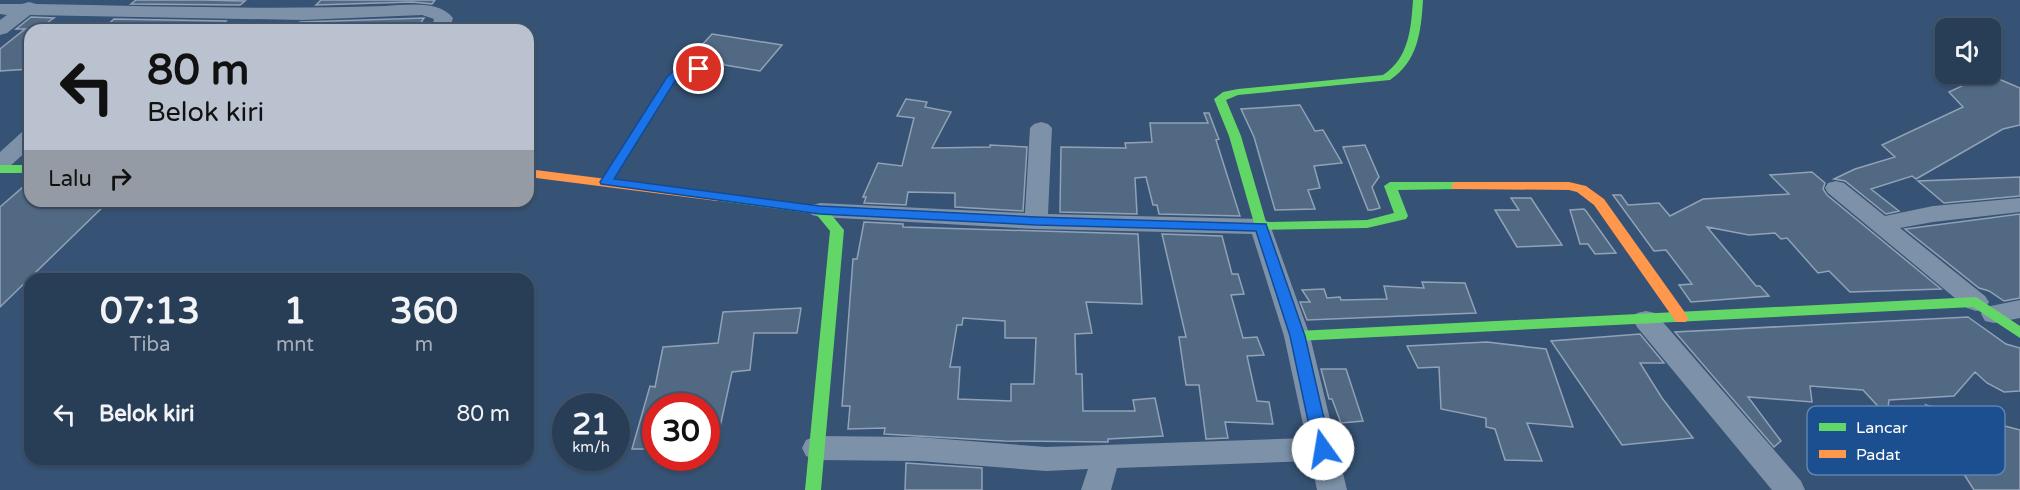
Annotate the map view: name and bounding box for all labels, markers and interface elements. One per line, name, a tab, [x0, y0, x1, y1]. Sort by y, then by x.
map controls	[1935, 18, 2001, 84]
button: sound	[1935, 18, 2001, 84]
pin	[673, 43, 724, 94]
text: 80 m	[147, 45, 249, 96]
icon: left	[48, 48, 126, 126]
icon: arrive	[682, 52, 715, 85]
text: Belok kiri	[147, 96, 264, 129]
icon: right	[104, 162, 137, 195]
text: Lalu	[48, 166, 92, 192]
text: 07:13	[100, 290, 200, 333]
text: 1	[284, 290, 306, 333]
text: 360	[390, 290, 458, 333]
text: Tiba	[130, 333, 170, 357]
text: mnt	[276, 333, 314, 357]
text: m	[415, 333, 433, 357]
speed limit sign: 30	[642, 393, 720, 471]
icon: left	[48, 398, 81, 431]
text: Belok kiri	[99, 401, 195, 427]
text: 80 m	[456, 401, 510, 427]
text: 21	[572, 406, 610, 443]
legend	[1807, 406, 2005, 475]
position arrow	[1291, 417, 1355, 481]
text: Lancar	[1856, 418, 1908, 438]
text: km/h	[572, 438, 610, 456]
text: Padat	[1856, 445, 1900, 465]

